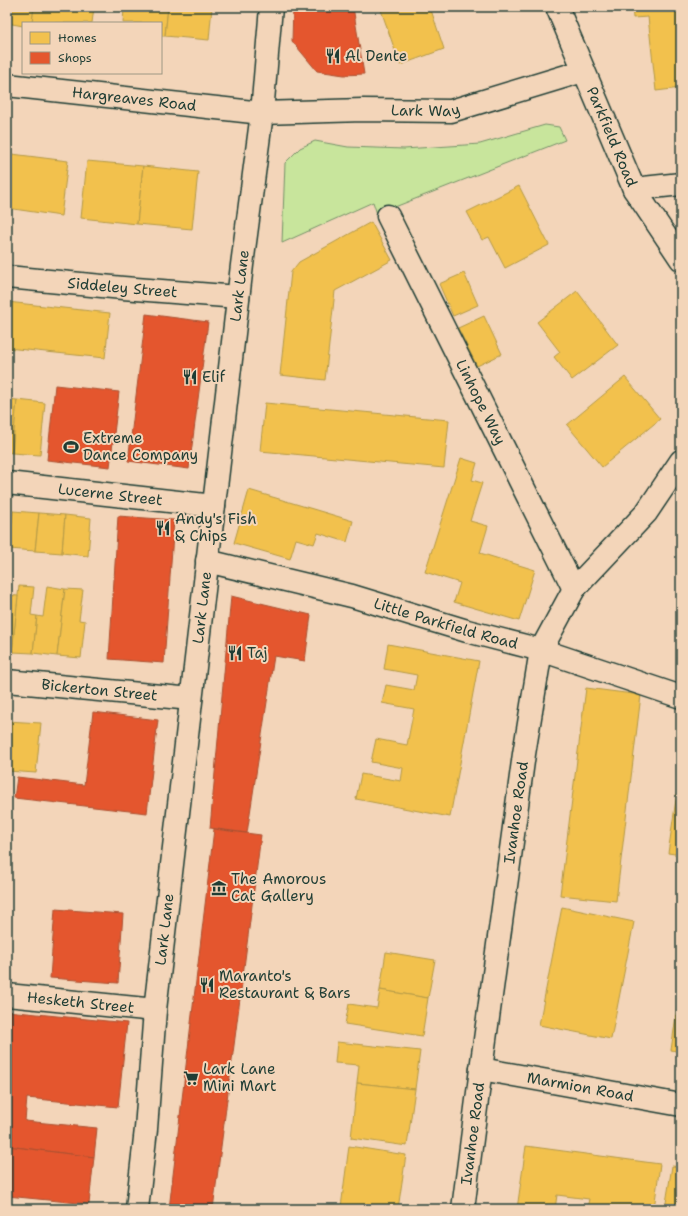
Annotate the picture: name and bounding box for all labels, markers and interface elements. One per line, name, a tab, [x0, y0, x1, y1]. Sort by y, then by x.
legend	[22, 22, 162, 74]
text: Homes	[58, 30, 97, 46]
place label: Al Dente	[345, 46, 407, 66]
restaurant icon: Al Dente	[324, 47, 342, 65]
text: Shops	[58, 50, 92, 66]
street label: Hargreaves Road	[71, 82, 198, 116]
street label: Parkfield Road	[582, 84, 642, 190]
street label: Lark Way	[391, 99, 462, 121]
street label: Lark Lane	[225, 248, 254, 323]
street label: Siddeley Street	[67, 273, 178, 302]
street label: Linhope Way	[451, 356, 511, 448]
place label: Elif	[202, 367, 226, 387]
restaurant icon: Elif	[181, 368, 199, 386]
place label: Extreme Dance Company	[83, 428, 198, 465]
sports icon: Extreme Dance Company	[62, 438, 80, 456]
street label: Lucerne Street	[57, 479, 164, 510]
place label: Andy's Fish & Chips	[175, 509, 257, 546]
restaurant icon: Andy's Fish & Chips	[154, 519, 172, 537]
street label: Lark Lane	[188, 570, 216, 645]
street label: Little Parkfield Road	[371, 593, 521, 654]
place label: Taj	[247, 643, 268, 663]
restaurant icon: Taj	[226, 644, 244, 662]
street label: Bickerton Street	[40, 674, 159, 706]
street label: Ivanhoe Road	[499, 760, 533, 865]
place label: The Amorous Cat Gallery	[231, 869, 326, 906]
museum icon: The Amorous Cat Gallery	[210, 879, 228, 897]
street label: Lark Lane	[150, 892, 179, 967]
place label: Maranto's Restaurant & Bars	[219, 966, 351, 1003]
restaurant icon: Maranto's Restaurant & Bars	[198, 976, 216, 994]
street label: Hesketh Street	[26, 987, 135, 1018]
place label: Lark Lane Mini Mart	[203, 1059, 277, 1096]
street label: Marmion Road	[525, 1067, 636, 1106]
supermarket icon: Lark Lane Mini Mart	[182, 1069, 200, 1087]
street label: Ivanhoe Road	[456, 1081, 489, 1186]

